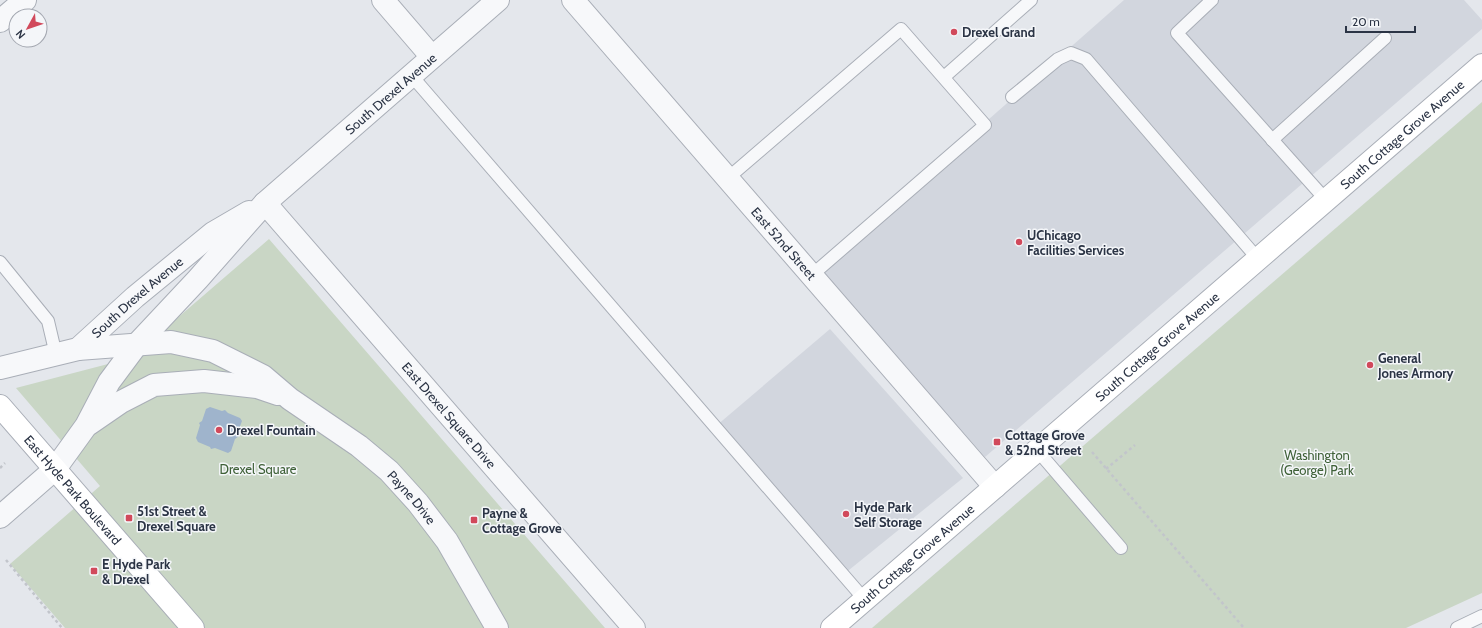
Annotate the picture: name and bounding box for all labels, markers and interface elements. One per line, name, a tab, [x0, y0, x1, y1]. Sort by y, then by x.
north arrow	[8, 8, 48, 48]
scale bar	[1346, 8, 1415, 34]
text: 20 m	[1352, 14, 1380, 29]
place label: Drexel Grand	[962, 24, 1035, 40]
text: N	[12, 27, 28, 42]
marker: Drexel Grand	[949, 27, 959, 37]
street label: South Drexel Avenue	[342, 49, 440, 138]
street label: South Cottage Grove Avenue	[1337, 76, 1467, 192]
street label: East 52nd Street	[748, 204, 820, 283]
place label: UChicago Facilities Services	[1027, 227, 1125, 258]
marker: UChicago Facilities Services	[1014, 237, 1024, 247]
street label: South Drexel Avenue	[88, 253, 186, 341]
street label: South Cottage Grove Avenue	[1092, 288, 1223, 404]
place label: General Jones Armory	[1377, 350, 1454, 381]
street label: East Drexel Square Drive	[399, 359, 500, 472]
marker: General Jones Armory	[1365, 360, 1375, 370]
place label: Drexel Fountain	[227, 422, 316, 438]
marker: Drexel Fountain	[214, 425, 224, 435]
place label: Cottage Grove & 52nd Street	[1005, 427, 1085, 458]
street label: East Hyde Park Boulevard	[21, 432, 125, 548]
marker: Cottage Grove & 52nd Street	[992, 437, 1002, 447]
park label: Washington (George) Park	[1280, 447, 1354, 478]
park label: Drexel Square	[220, 461, 297, 477]
street label: Payne Drive	[384, 467, 440, 528]
place label: Hyde Park Self Storage	[854, 499, 922, 530]
street label: South Cottage Grove Avenue	[847, 500, 978, 617]
place label: 51st Street & Drexel Square	[137, 503, 216, 534]
place label: Payne & Cottage Grove	[482, 505, 562, 536]
marker: Hyde Park Self Storage	[841, 509, 851, 519]
marker: 51st Street & Drexel Square	[124, 513, 134, 523]
marker: Payne & Cottage Grove	[469, 515, 479, 525]
place label: E Hyde Park & Drexel	[102, 556, 171, 587]
marker: E Hyde Park & Drexel	[89, 566, 99, 576]

